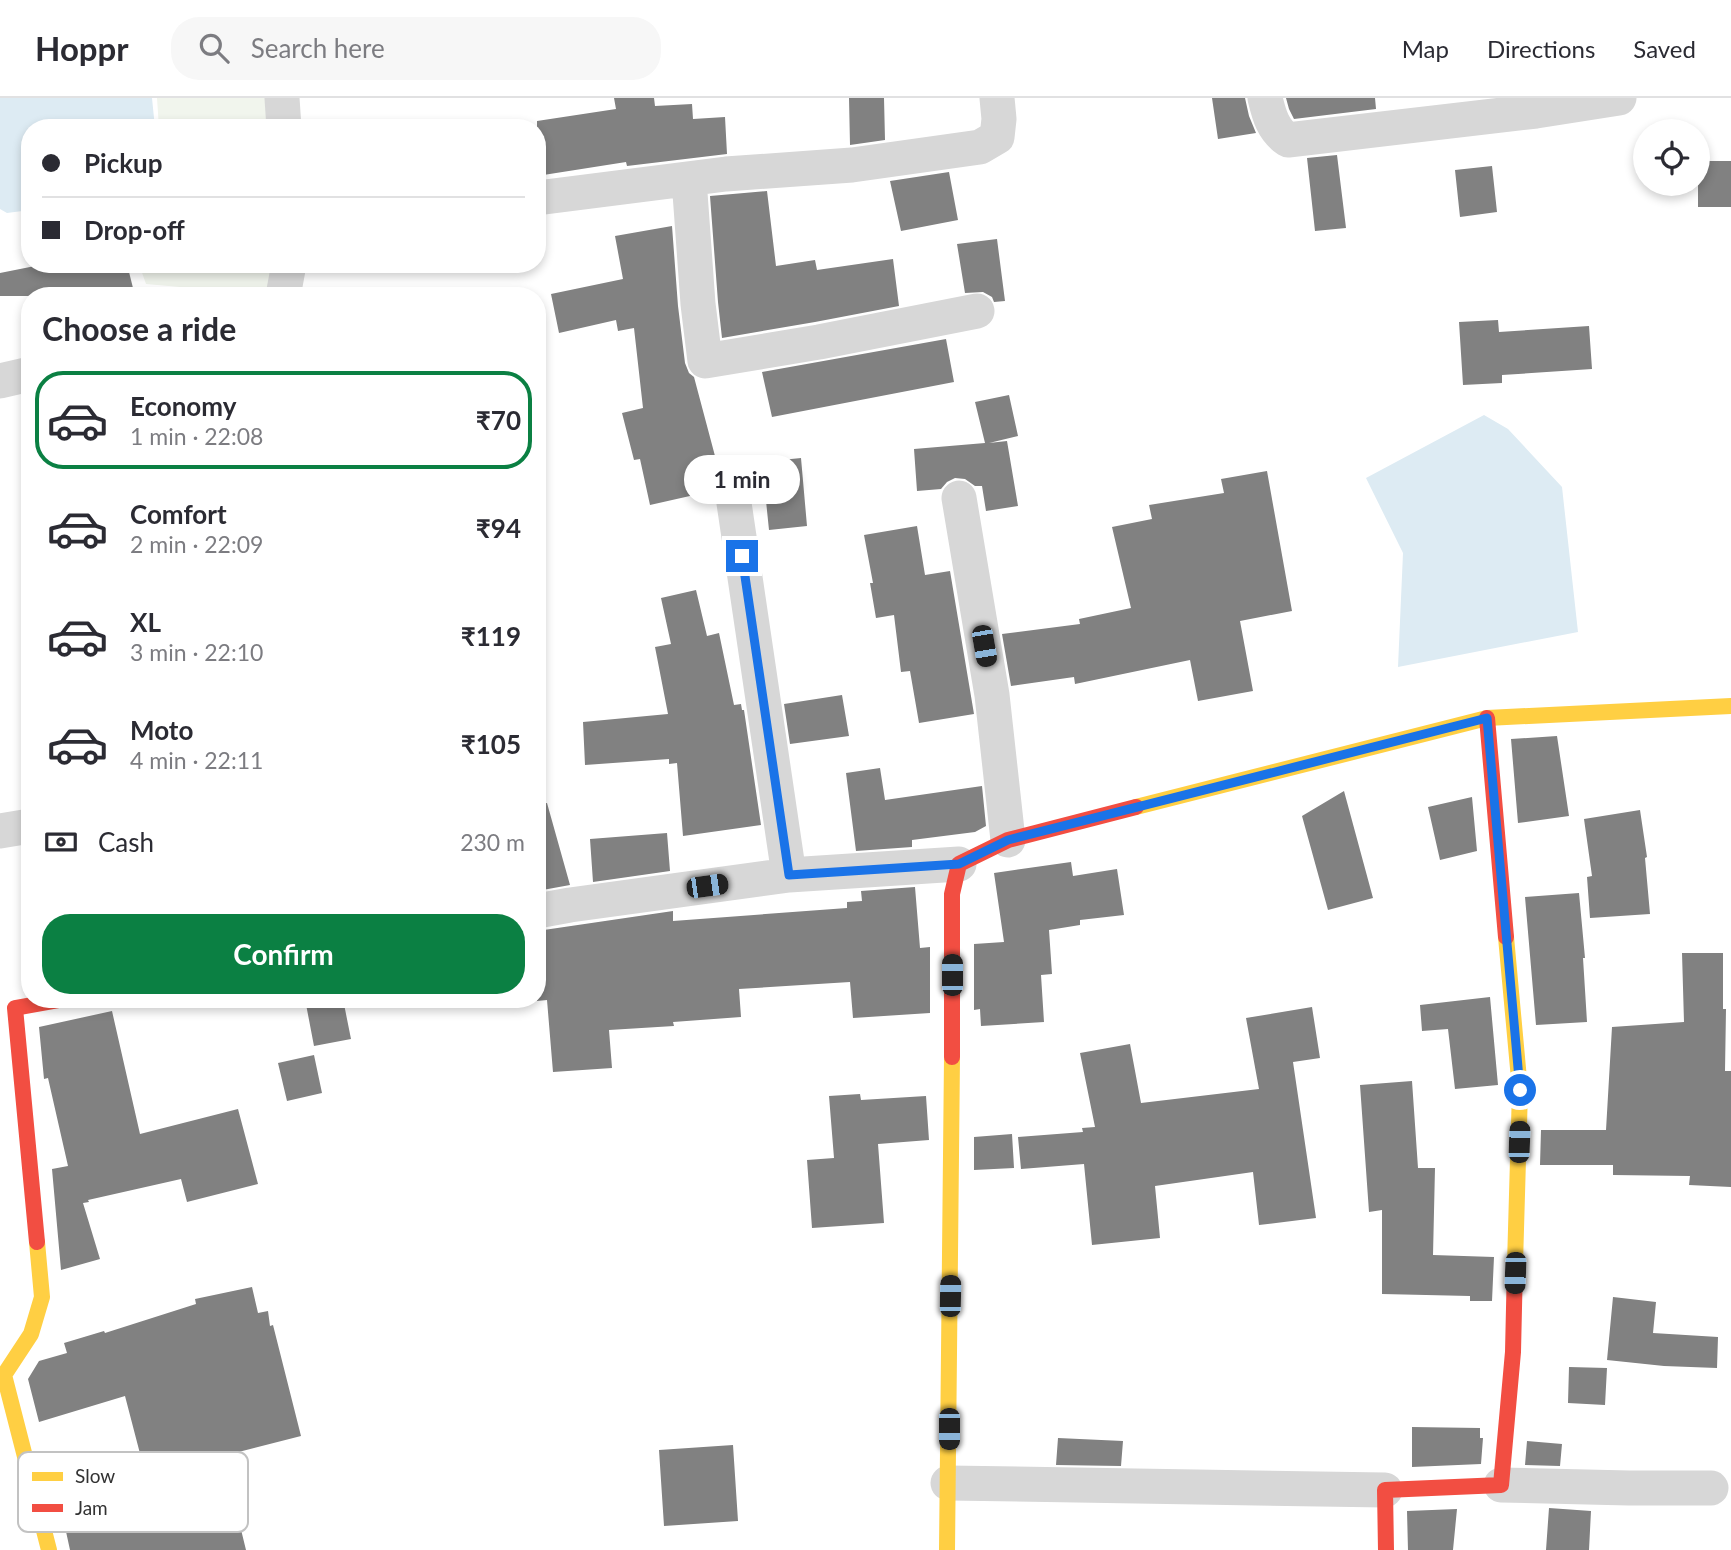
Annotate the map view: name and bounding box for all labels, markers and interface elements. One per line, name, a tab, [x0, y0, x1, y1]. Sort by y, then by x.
search box	[171, 17, 661, 80]
text: Hoppr	[35, 28, 129, 68]
icon: search	[195, 29, 233, 67]
text: Search here	[251, 32, 385, 64]
text: Map	[1402, 34, 1449, 63]
text: Directions	[1487, 34, 1595, 63]
text: Saved	[1633, 34, 1696, 63]
map controls	[1633, 119, 1710, 196]
button: locate	[1633, 119, 1710, 196]
text: Pickup	[84, 147, 163, 179]
text: Drop-off	[84, 214, 185, 246]
text: Choose a ride	[42, 309, 236, 348]
icon: car	[46, 389, 109, 452]
text: Economy	[130, 390, 236, 422]
text: ₹70	[476, 404, 521, 436]
text: 1 min · 22:08	[130, 422, 263, 450]
callout: 1 min	[684, 454, 800, 504]
text: 1 min	[713, 465, 771, 493]
icon: car	[46, 497, 109, 560]
text: Comfort	[130, 498, 227, 530]
text: ₹94	[476, 512, 521, 544]
text: 2 min · 22:09	[130, 530, 263, 558]
route end	[726, 540, 758, 572]
icon: car	[46, 605, 109, 668]
text: XL	[130, 606, 161, 638]
text: ₹119	[461, 620, 521, 652]
car	[971, 623, 998, 669]
text: 3 min · 22:10	[130, 638, 263, 666]
icon: car	[46, 713, 109, 776]
text: Moto	[130, 714, 193, 746]
text: ₹105	[461, 728, 521, 760]
text: 4 min · 22:11	[130, 746, 263, 774]
icon: cash	[42, 823, 80, 861]
text: Cash	[98, 826, 154, 858]
text: 230 m	[460, 828, 525, 856]
car	[685, 873, 730, 899]
button: Confirm	[42, 914, 525, 994]
car	[942, 954, 963, 996]
route start	[1504, 1074, 1536, 1106]
car	[1508, 1121, 1531, 1163]
car	[1504, 1252, 1527, 1294]
car	[940, 1275, 961, 1317]
car	[939, 1408, 960, 1450]
legend	[18, 1452, 248, 1532]
text: Slow	[75, 1464, 115, 1487]
text: Jam	[75, 1496, 108, 1519]

